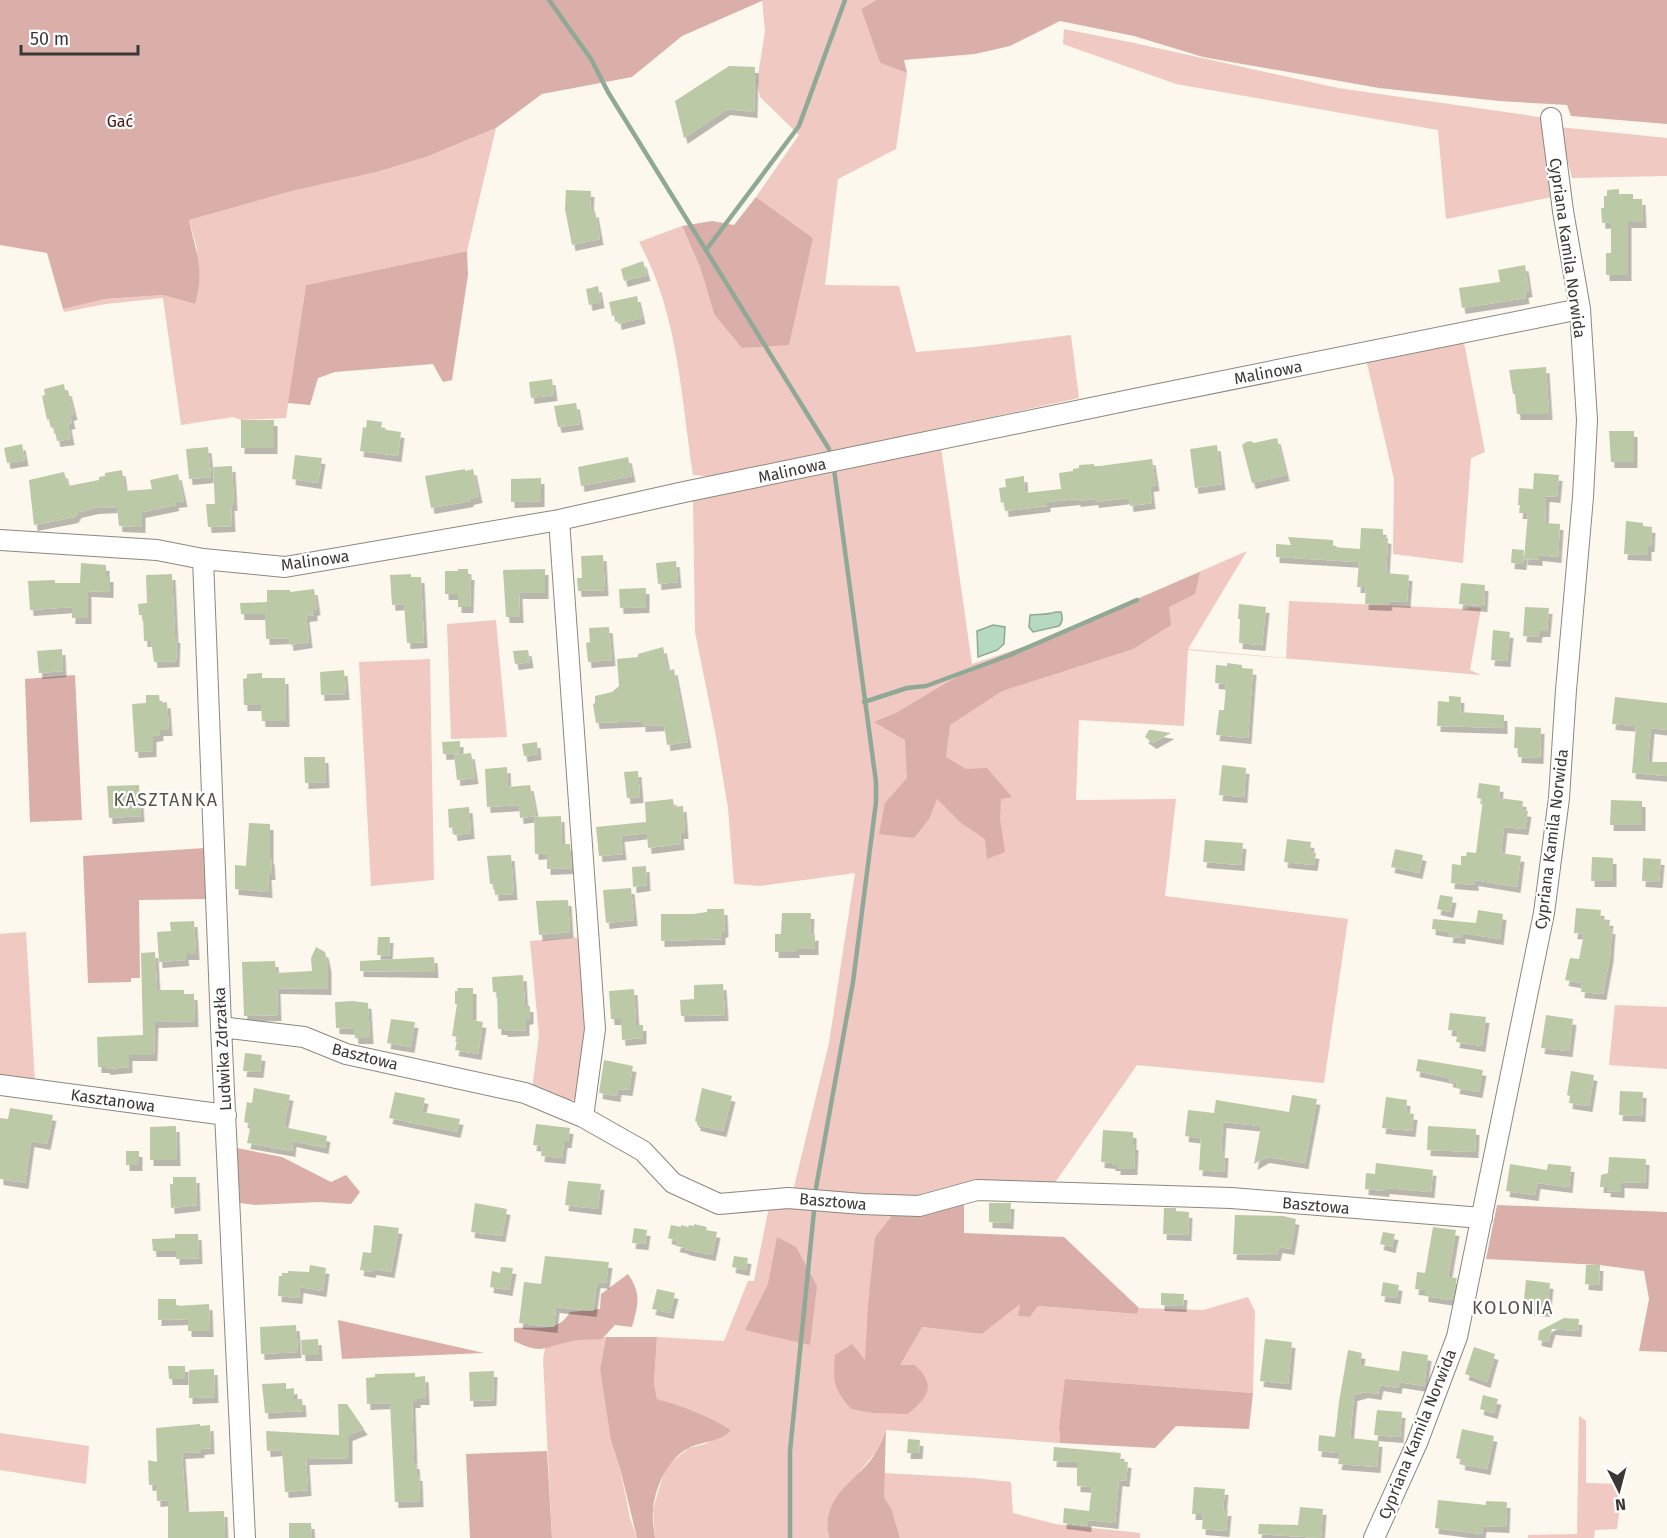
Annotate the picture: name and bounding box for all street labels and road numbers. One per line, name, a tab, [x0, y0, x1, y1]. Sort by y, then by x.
street label: Cypriana Kamila Norwida	[1545, 157, 1590, 339]
street label: Malinowa	[1232, 357, 1304, 388]
street label: Malinowa	[756, 454, 828, 487]
street label: Malinowa	[280, 546, 351, 575]
street label: Cypriana Kamila Norwida	[1531, 748, 1572, 930]
street label: Ludwika Zdrzałka	[210, 987, 235, 1111]
street label: Basztowa	[330, 1039, 400, 1074]
street label: Kasztanowa	[69, 1085, 157, 1116]
street label: Basztowa	[798, 1189, 867, 1214]
street label: Basztowa	[1281, 1193, 1350, 1218]
street label: Cypriana Kamila Norwida	[1375, 1346, 1460, 1522]

